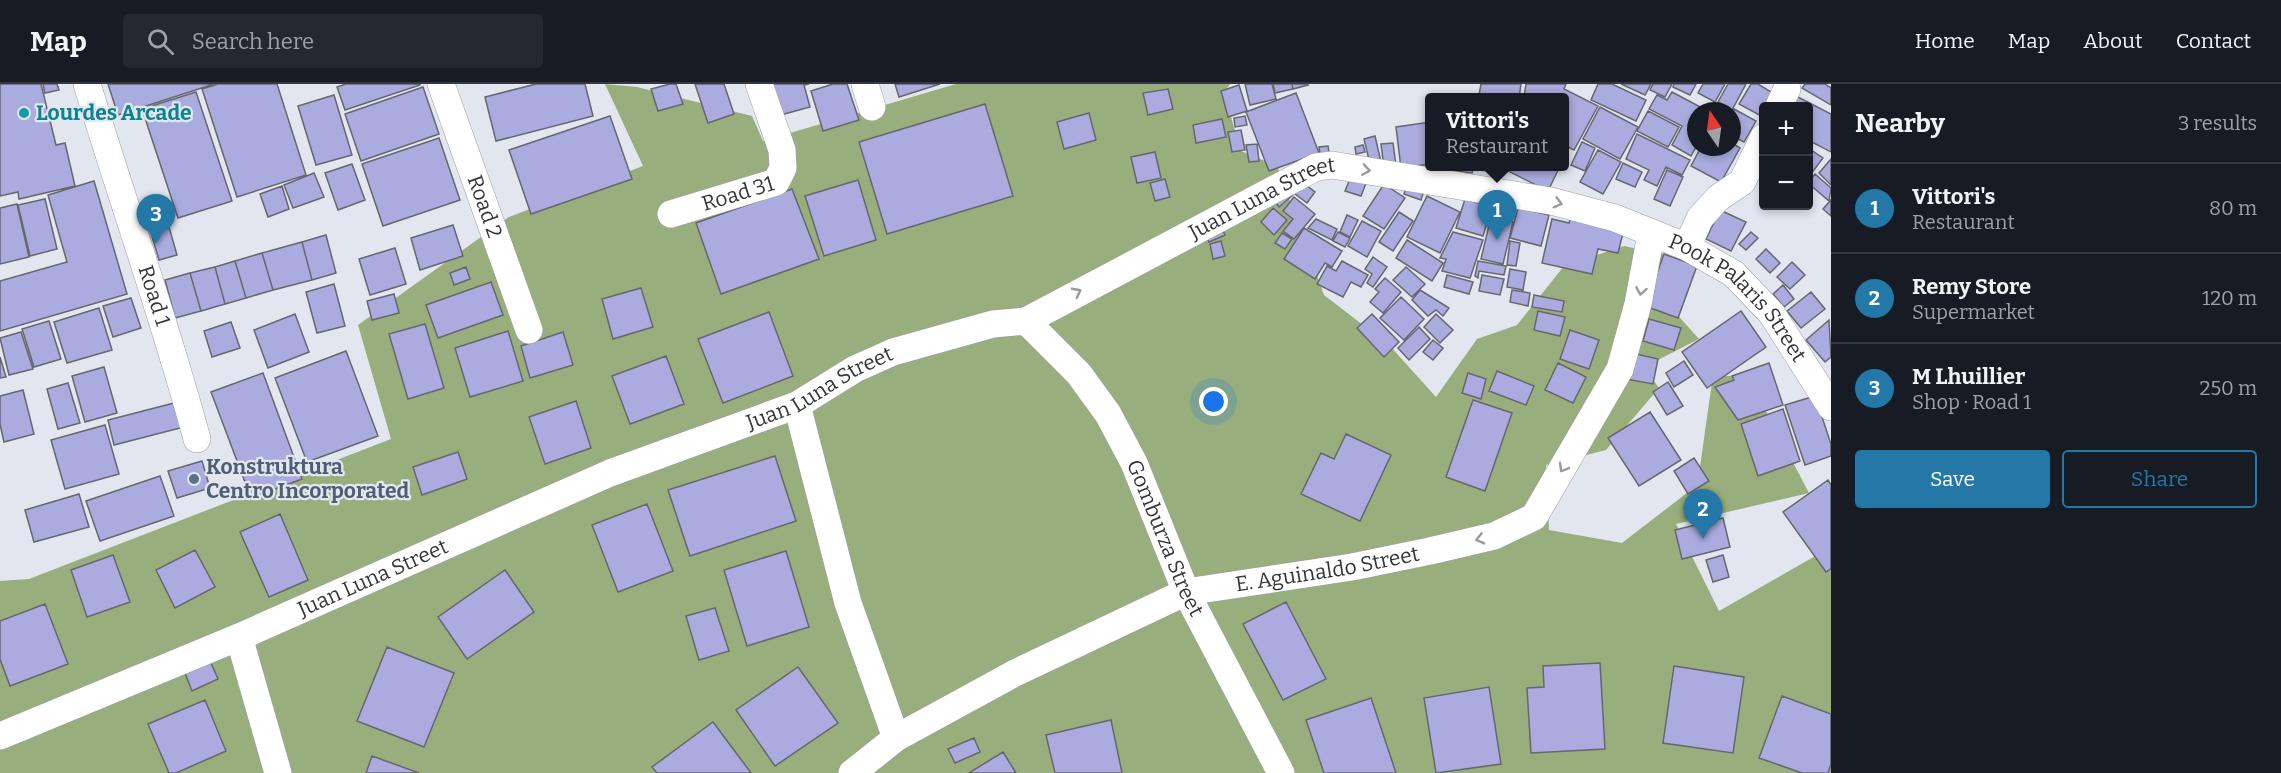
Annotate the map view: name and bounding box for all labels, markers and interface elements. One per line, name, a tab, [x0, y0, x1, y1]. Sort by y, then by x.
search box	[123, 14, 543, 68]
text: Map	[30, 25, 87, 58]
icon: search	[144, 25, 177, 58]
text: Search here	[192, 28, 314, 55]
text: Home	[1915, 28, 1975, 54]
text: Map	[2008, 28, 2050, 54]
text: About	[2083, 28, 2143, 54]
text: Contact	[2176, 28, 2251, 54]
popup	[1425, 93, 1569, 171]
place label: Lourdes Arcade	[36, 100, 192, 126]
north arrow	[1687, 102, 1741, 156]
map controls	[1759, 102, 1813, 210]
button: +	[1759, 102, 1813, 156]
marker: Lourdes Arcade	[17, 106, 31, 120]
text: Vittori's	[1446, 107, 1529, 134]
text: Nearby	[1855, 108, 1945, 139]
text: 3 results	[2178, 111, 2257, 135]
text: Restaurant	[1446, 134, 1548, 158]
street label: Juan Luna Street	[1183, 152, 1337, 246]
button: −	[1759, 156, 1813, 210]
one-way arrow	[1361, 164, 1371, 176]
street label: Road 31	[699, 170, 778, 217]
street label: Road 2	[462, 171, 508, 241]
text: Vittori's	[1912, 183, 1995, 210]
pin: 1	[1478, 190, 1516, 240]
pin: 3	[136, 194, 176, 244]
one-way arrow	[1553, 195, 1563, 208]
text: 1	[1870, 196, 1879, 220]
text: 80 m	[2209, 196, 2257, 220]
text: Restaurant	[1912, 210, 2015, 234]
street label: Pook Palaris Street	[1665, 228, 1812, 367]
street label: Road 1	[133, 262, 176, 330]
text: Remy Store	[1912, 273, 2031, 300]
one-way arrow	[1635, 286, 1648, 296]
text: 2	[1869, 286, 1880, 310]
text: 120 m	[2202, 286, 2257, 310]
one-way arrow	[1070, 288, 1081, 300]
text: Supermarket	[1912, 300, 2035, 324]
street label: Juan Luna Street	[742, 341, 897, 436]
text: M Lhuillier	[1912, 363, 2025, 390]
text: 3	[1869, 376, 1880, 400]
text: 250 m	[2200, 376, 2257, 400]
your location	[1199, 387, 1228, 416]
text: Shop · Road 1	[1912, 390, 2031, 414]
button: Save	[1855, 450, 2050, 508]
button: Share	[2062, 450, 2257, 508]
place label: Konstruktura Centro Incorporated	[206, 454, 409, 504]
street label: Gomburza Street	[1121, 456, 1210, 621]
one-way arrow	[1558, 462, 1570, 472]
marker: Konstruktura Centro Incorporated	[187, 472, 201, 486]
pin: 2	[1684, 490, 1722, 539]
one-way arrow	[1475, 532, 1485, 545]
street label: Juan Luna Street	[293, 533, 452, 623]
street label: E. Aguinaldo Street	[1233, 541, 1422, 597]

